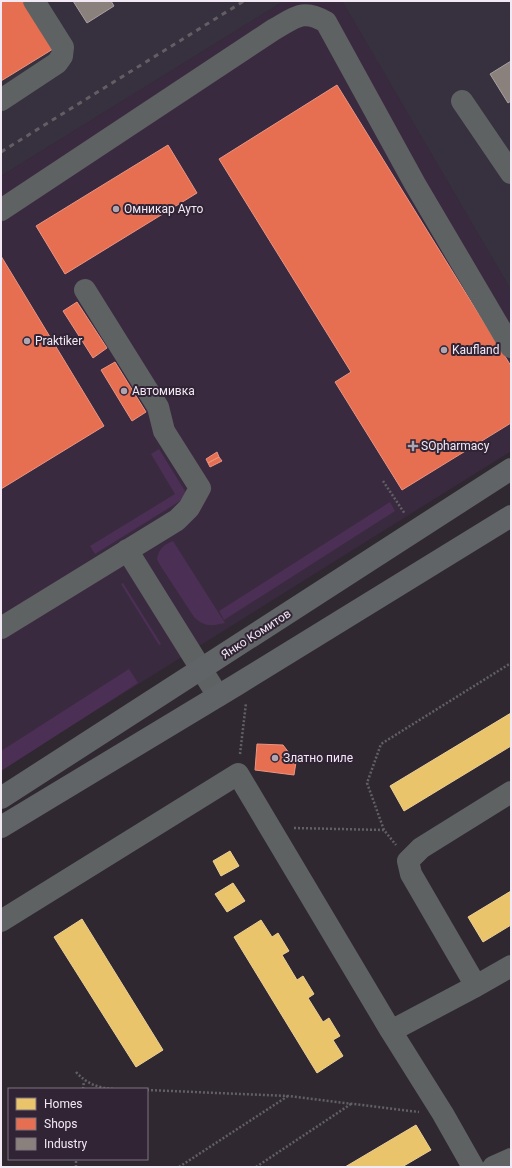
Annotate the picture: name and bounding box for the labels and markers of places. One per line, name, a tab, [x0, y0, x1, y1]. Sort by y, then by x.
place label: Омникар Ауто	[124, 202, 203, 216]
marker: Омникар Ауто	[111, 204, 121, 214]
place label: Praktiker	[35, 334, 82, 348]
marker: Praktiker	[22, 336, 32, 346]
place label: Kaufland	[452, 343, 499, 357]
marker: Kaufland	[439, 345, 449, 355]
place label: Автомивка	[132, 384, 195, 398]
marker: Автомивка	[119, 386, 129, 396]
place label: SOpharmacy	[421, 439, 490, 453]
marker: SOpharmacy	[408, 441, 418, 451]
place label: Златно пиле	[283, 751, 353, 765]
marker: Златно пиле	[270, 753, 280, 763]

